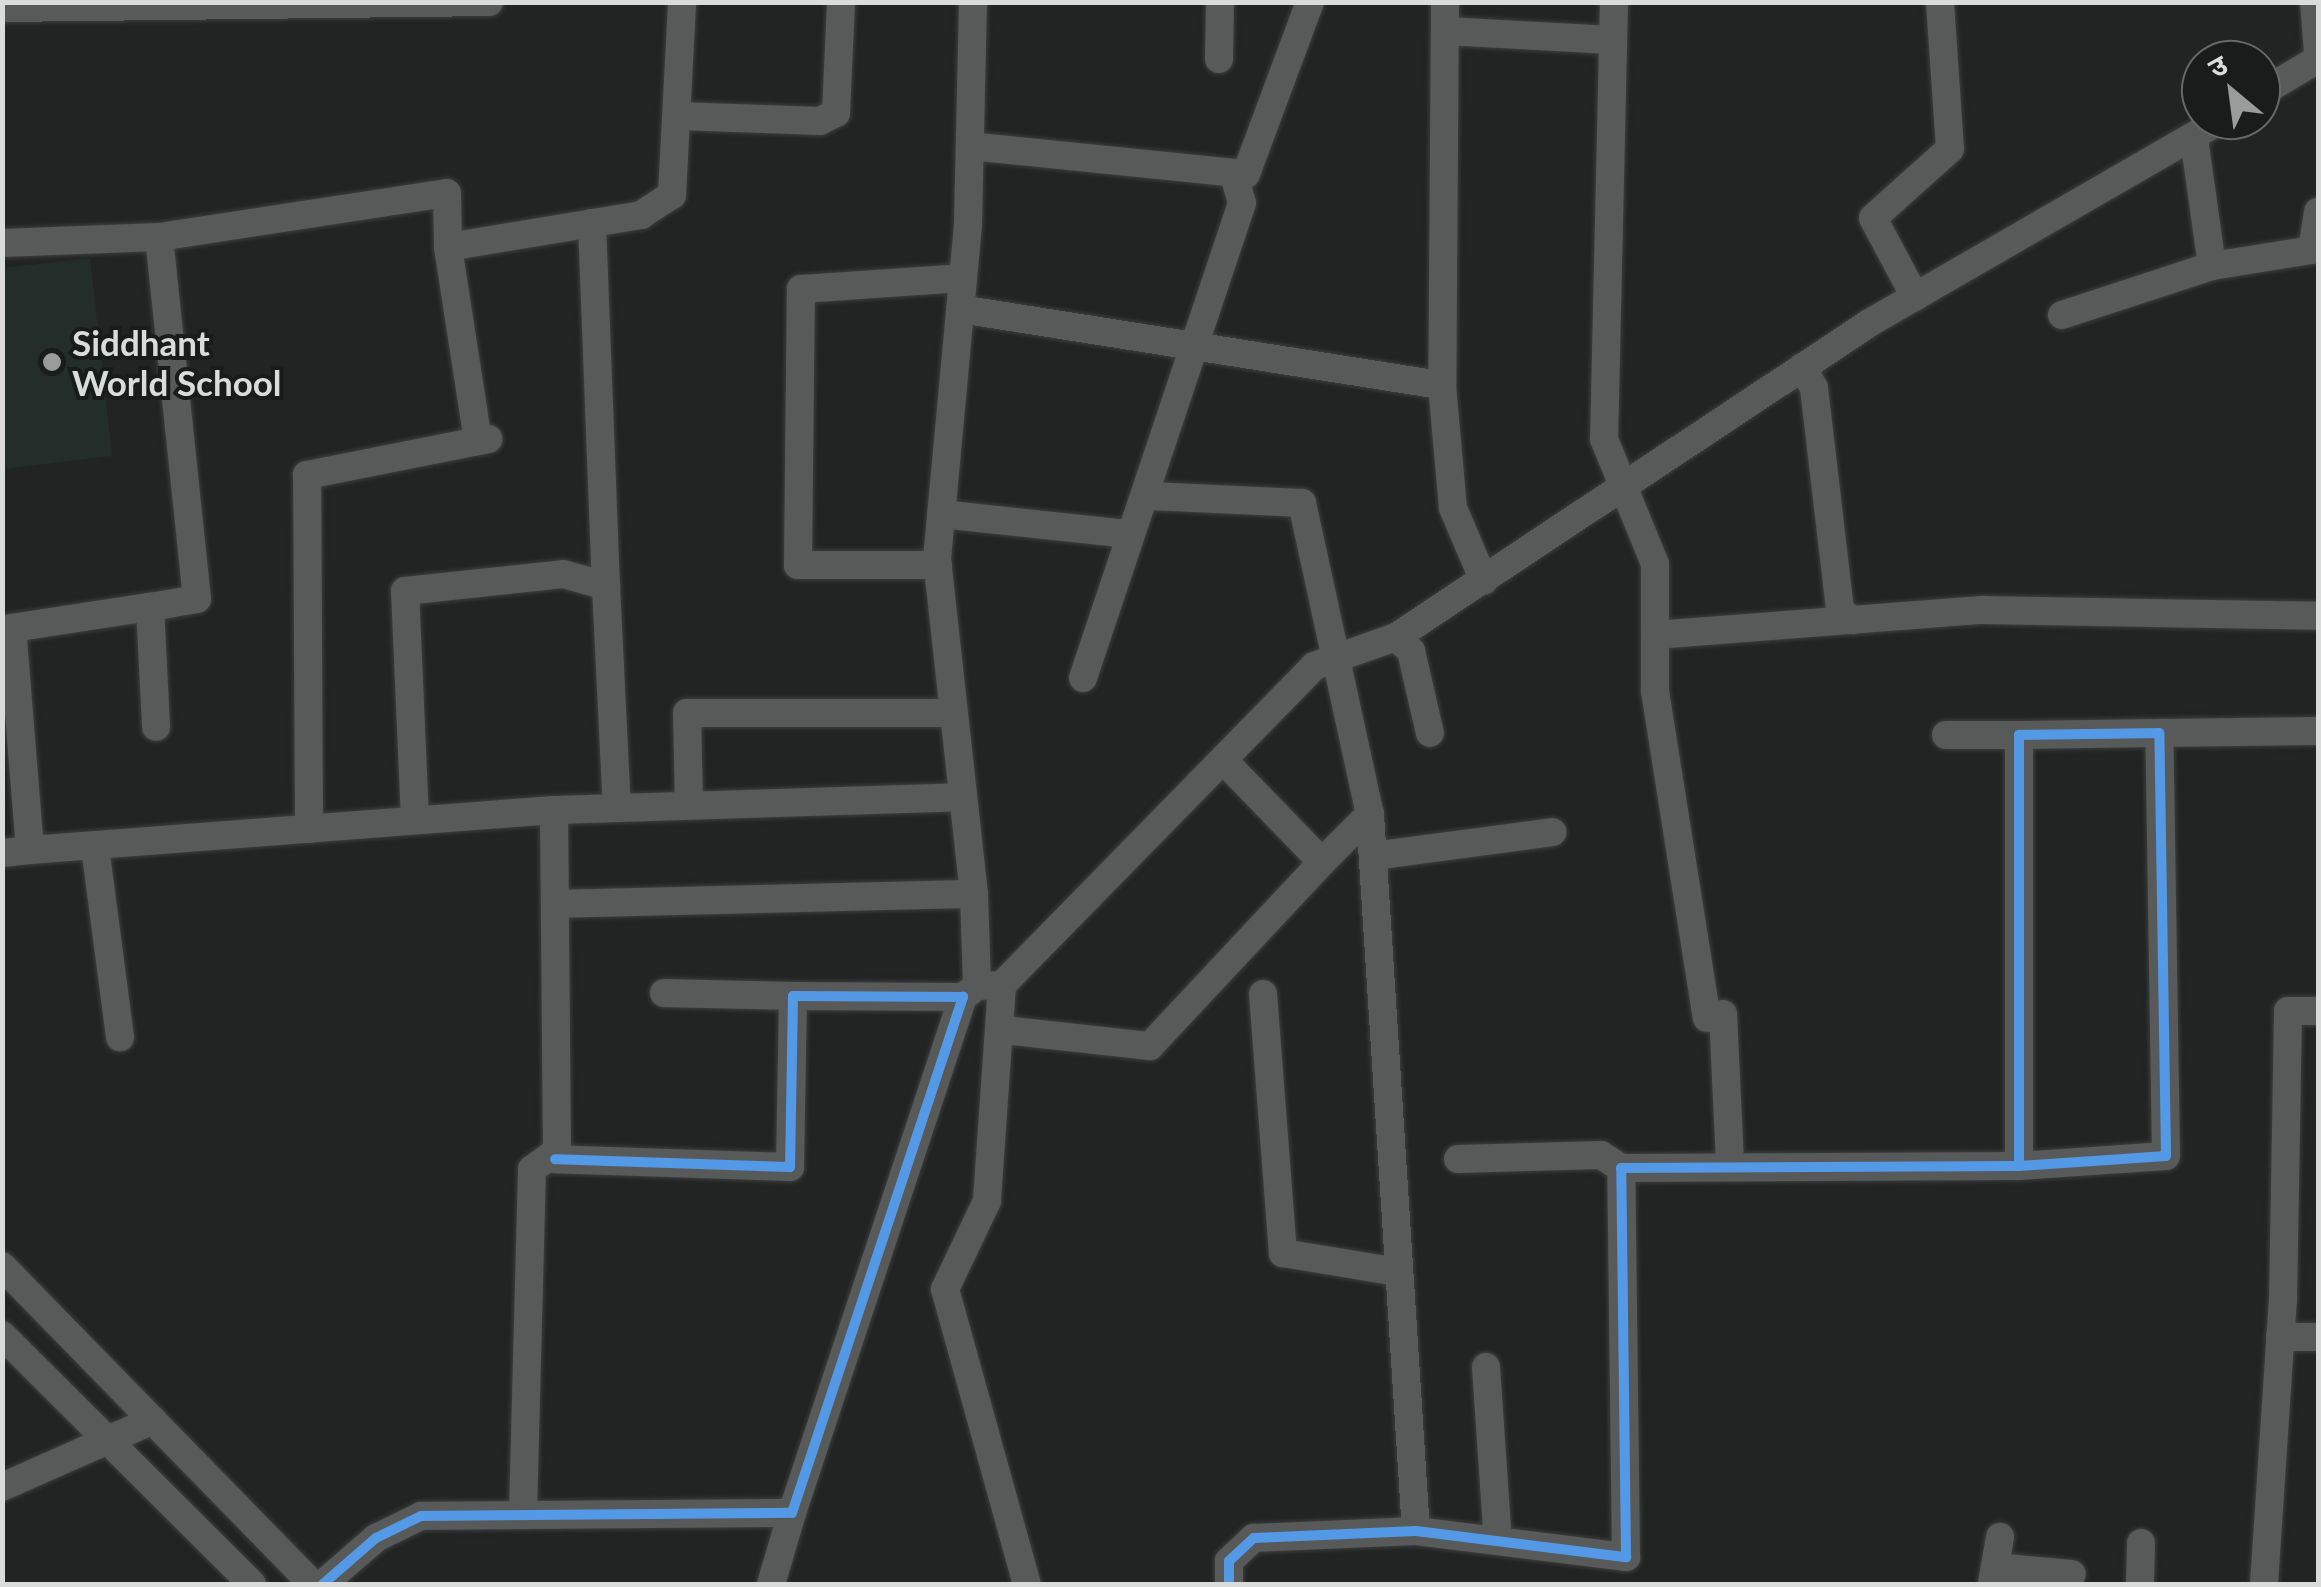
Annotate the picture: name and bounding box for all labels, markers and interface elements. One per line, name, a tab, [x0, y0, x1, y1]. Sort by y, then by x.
north arrow	[2181, 40, 2281, 140]
text: उ	[2202, 47, 2233, 84]
place label: Siddhant World School	[72, 321, 282, 403]
marker: Siddhant World School	[41, 351, 63, 373]

